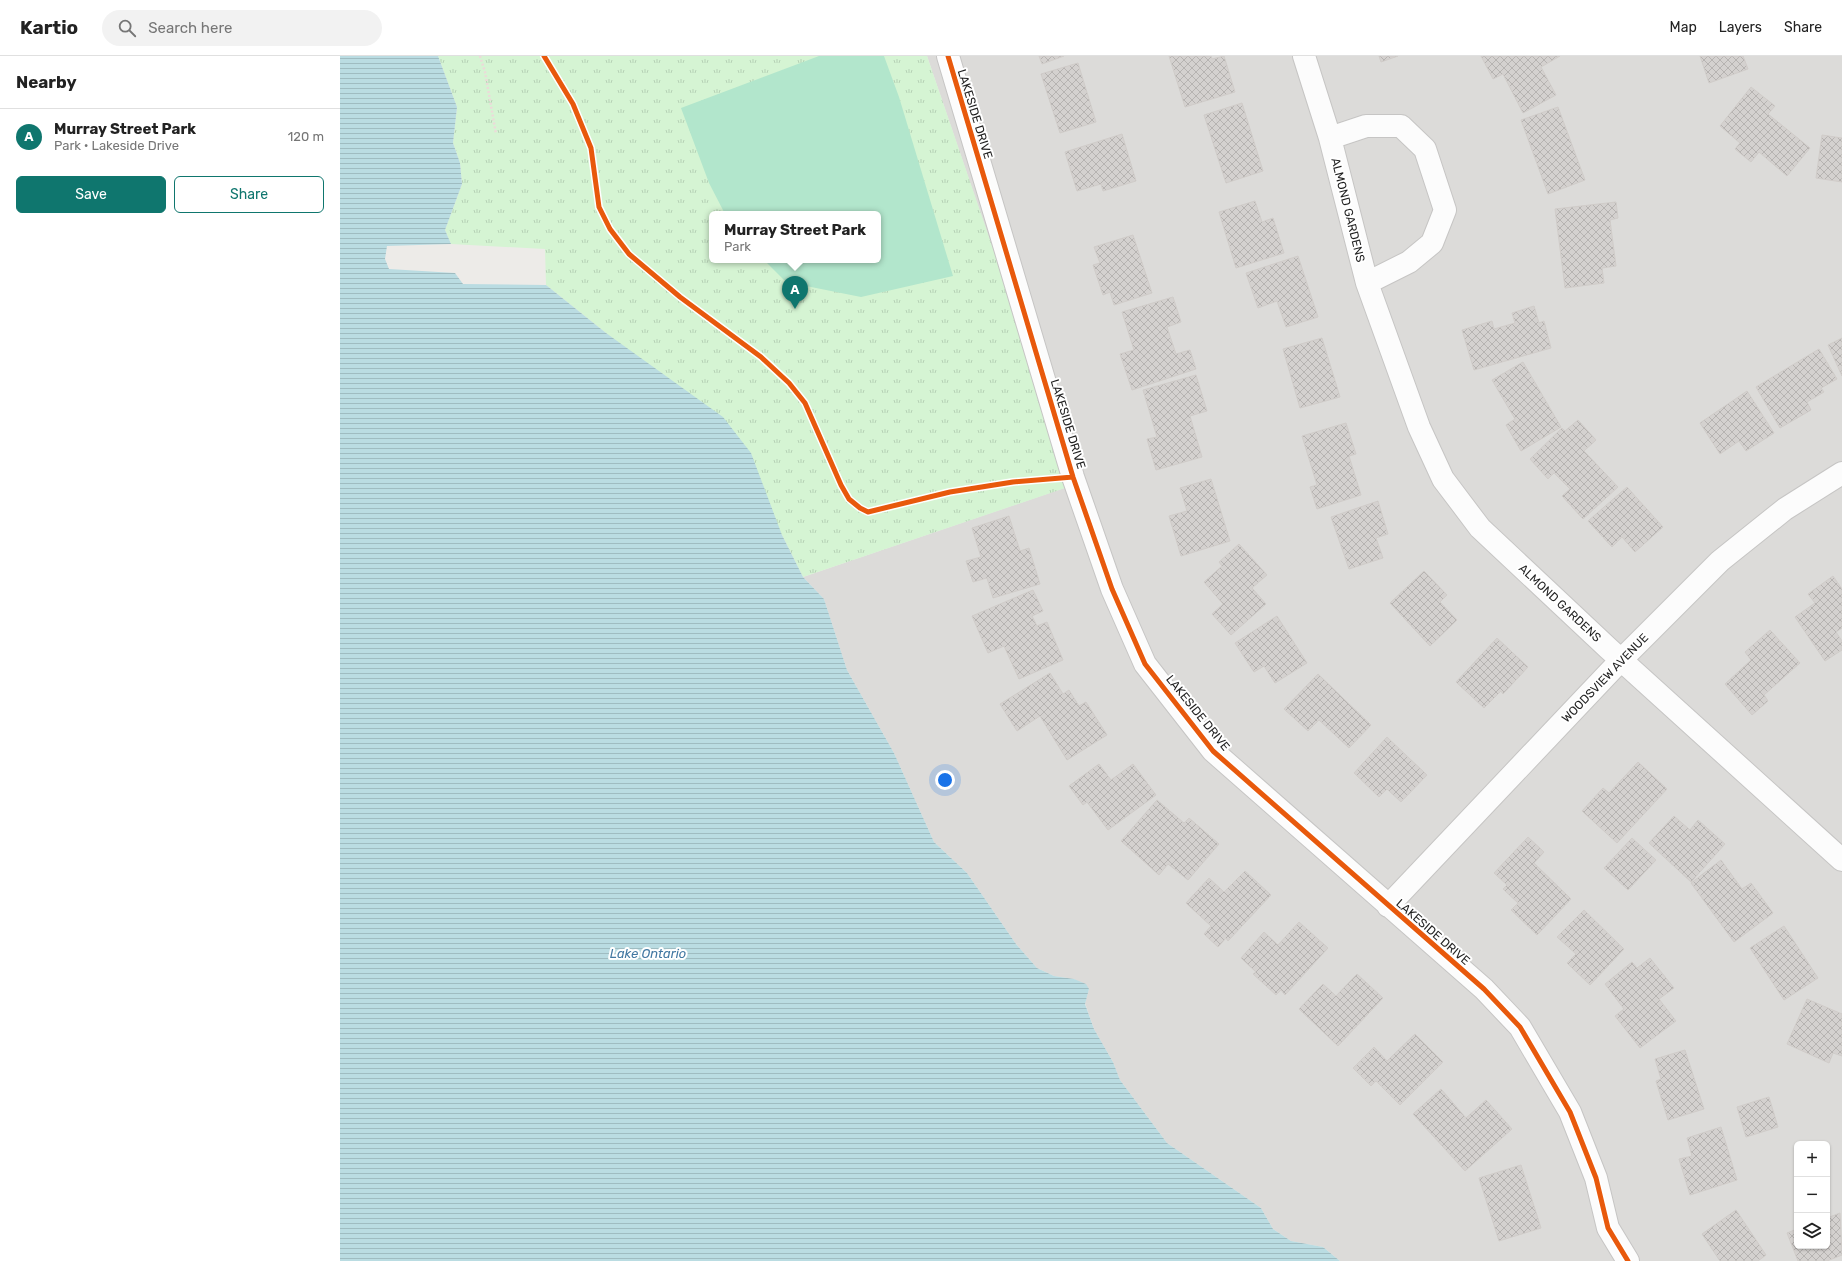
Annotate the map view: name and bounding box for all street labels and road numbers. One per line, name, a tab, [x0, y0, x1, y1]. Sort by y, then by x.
street label: LAKESIDE DRIVE	[955, 67, 995, 161]
street label: ALMOND GARDENS	[1328, 156, 1368, 264]
street label: LAKESIDE DRIVE	[1048, 377, 1088, 471]
street label: ALMOND GARDENS	[1516, 561, 1604, 645]
street label: WOODSVIEW AVENUE	[1559, 631, 1651, 725]
street label: LAKESIDE DRIVE	[1163, 672, 1233, 754]
street label: LAKESIDE DRIVE	[1393, 896, 1473, 968]

